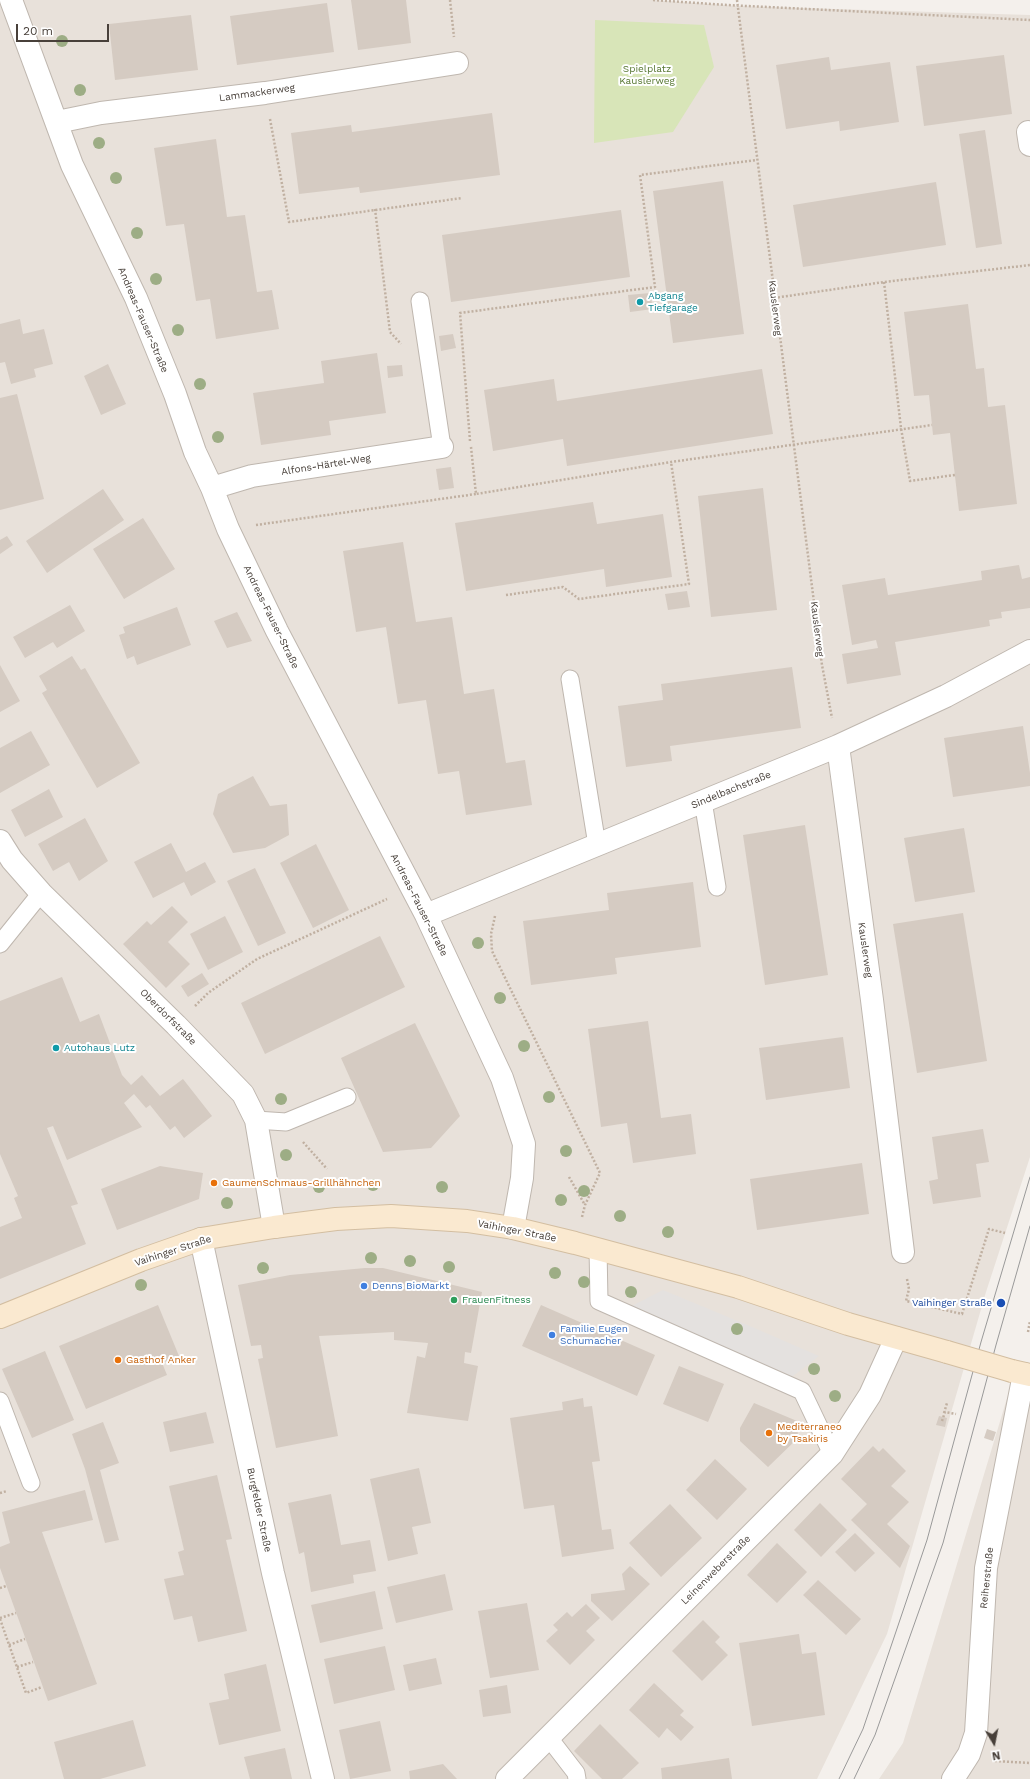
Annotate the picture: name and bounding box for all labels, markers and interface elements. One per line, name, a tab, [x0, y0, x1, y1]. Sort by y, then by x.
scale bar	[18, 16, 111, 42]
text: 20 m	[23, 24, 53, 38]
park label: Spielplatz Kauslerweg	[619, 63, 675, 86]
street label: Lammackerweg	[218, 82, 296, 104]
street label: Andreas-Fauser-Straße	[115, 265, 171, 375]
street label: Kauslerweg	[766, 280, 784, 336]
place label: Abgang Tiefgarage	[648, 290, 698, 314]
marker: Abgang Tiefgarage	[635, 297, 645, 307]
street label: Alfons-Härtel-Weg	[280, 452, 372, 478]
street label: Andreas-Fauser-Straße	[241, 563, 301, 671]
street label: Kauslerweg	[808, 601, 826, 657]
street label: Sindelbachstraße	[689, 769, 773, 811]
street label: Andreas-Fauser-Straße	[388, 852, 450, 958]
street label: Kauslerweg	[855, 922, 875, 978]
street label: Oberdorfstraße	[137, 986, 199, 1048]
place label: Autohaus Lutz	[64, 1042, 135, 1054]
marker: Autohaus Lutz	[51, 1043, 61, 1053]
place label: GaumenSchmaus-Grillhähnchen	[222, 1177, 381, 1189]
marker: GaumenSchmaus-Grillhähnchen	[209, 1178, 219, 1188]
street label: Vaihinger Straße	[477, 1217, 557, 1245]
street label: Vaihinger Straße	[133, 1233, 213, 1269]
place label: Denns BioMarkt	[372, 1280, 449, 1292]
marker: Denns BioMarkt	[359, 1281, 369, 1291]
place label: FrauenFitness	[462, 1294, 531, 1306]
marker: FrauenFitness	[449, 1295, 459, 1305]
place label: Vaihinger Straße	[912, 1297, 992, 1309]
marker: Vaihinger Straße	[995, 1297, 1007, 1309]
place label: Familie Eugen Schumacher	[560, 1323, 628, 1346]
marker: Familie Eugen Schumacher	[547, 1330, 557, 1340]
place label: Gasthof Anker	[126, 1354, 196, 1366]
marker: Gasthof Anker	[113, 1355, 123, 1365]
place label: Mediterraneo by Tsakiris	[777, 1421, 842, 1444]
marker: Mediterraneo by Tsakiris	[764, 1428, 774, 1438]
street label: Burgfelder Straße	[244, 1467, 274, 1553]
street label: Leinenweberstraße	[679, 1533, 753, 1607]
street label: Reiherstraße	[978, 1547, 996, 1609]
north arrow	[974, 1723, 1014, 1763]
text: N	[991, 1748, 1001, 1762]

